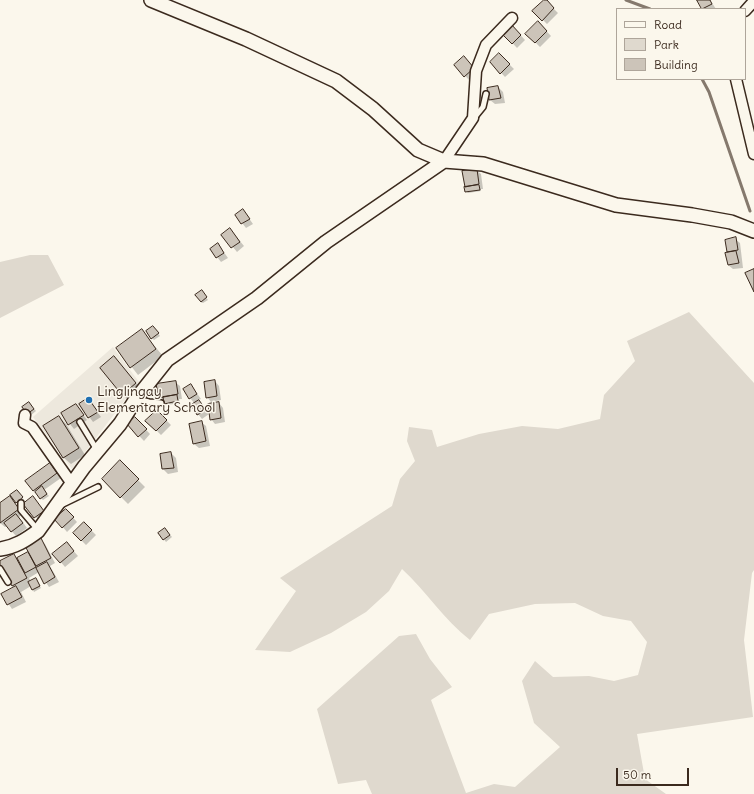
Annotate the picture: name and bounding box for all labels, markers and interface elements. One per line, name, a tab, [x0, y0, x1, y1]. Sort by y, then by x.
legend	[616, 8, 746, 80]
text: Road	[654, 17, 682, 32]
text: Park	[654, 37, 679, 52]
text: Building	[654, 57, 698, 72]
place label: Linglingay Elementary School	[97, 384, 215, 416]
marker: Linglingay Elementary School	[84, 395, 94, 405]
scale bar	[618, 760, 691, 786]
text: 50 m	[623, 767, 651, 782]

